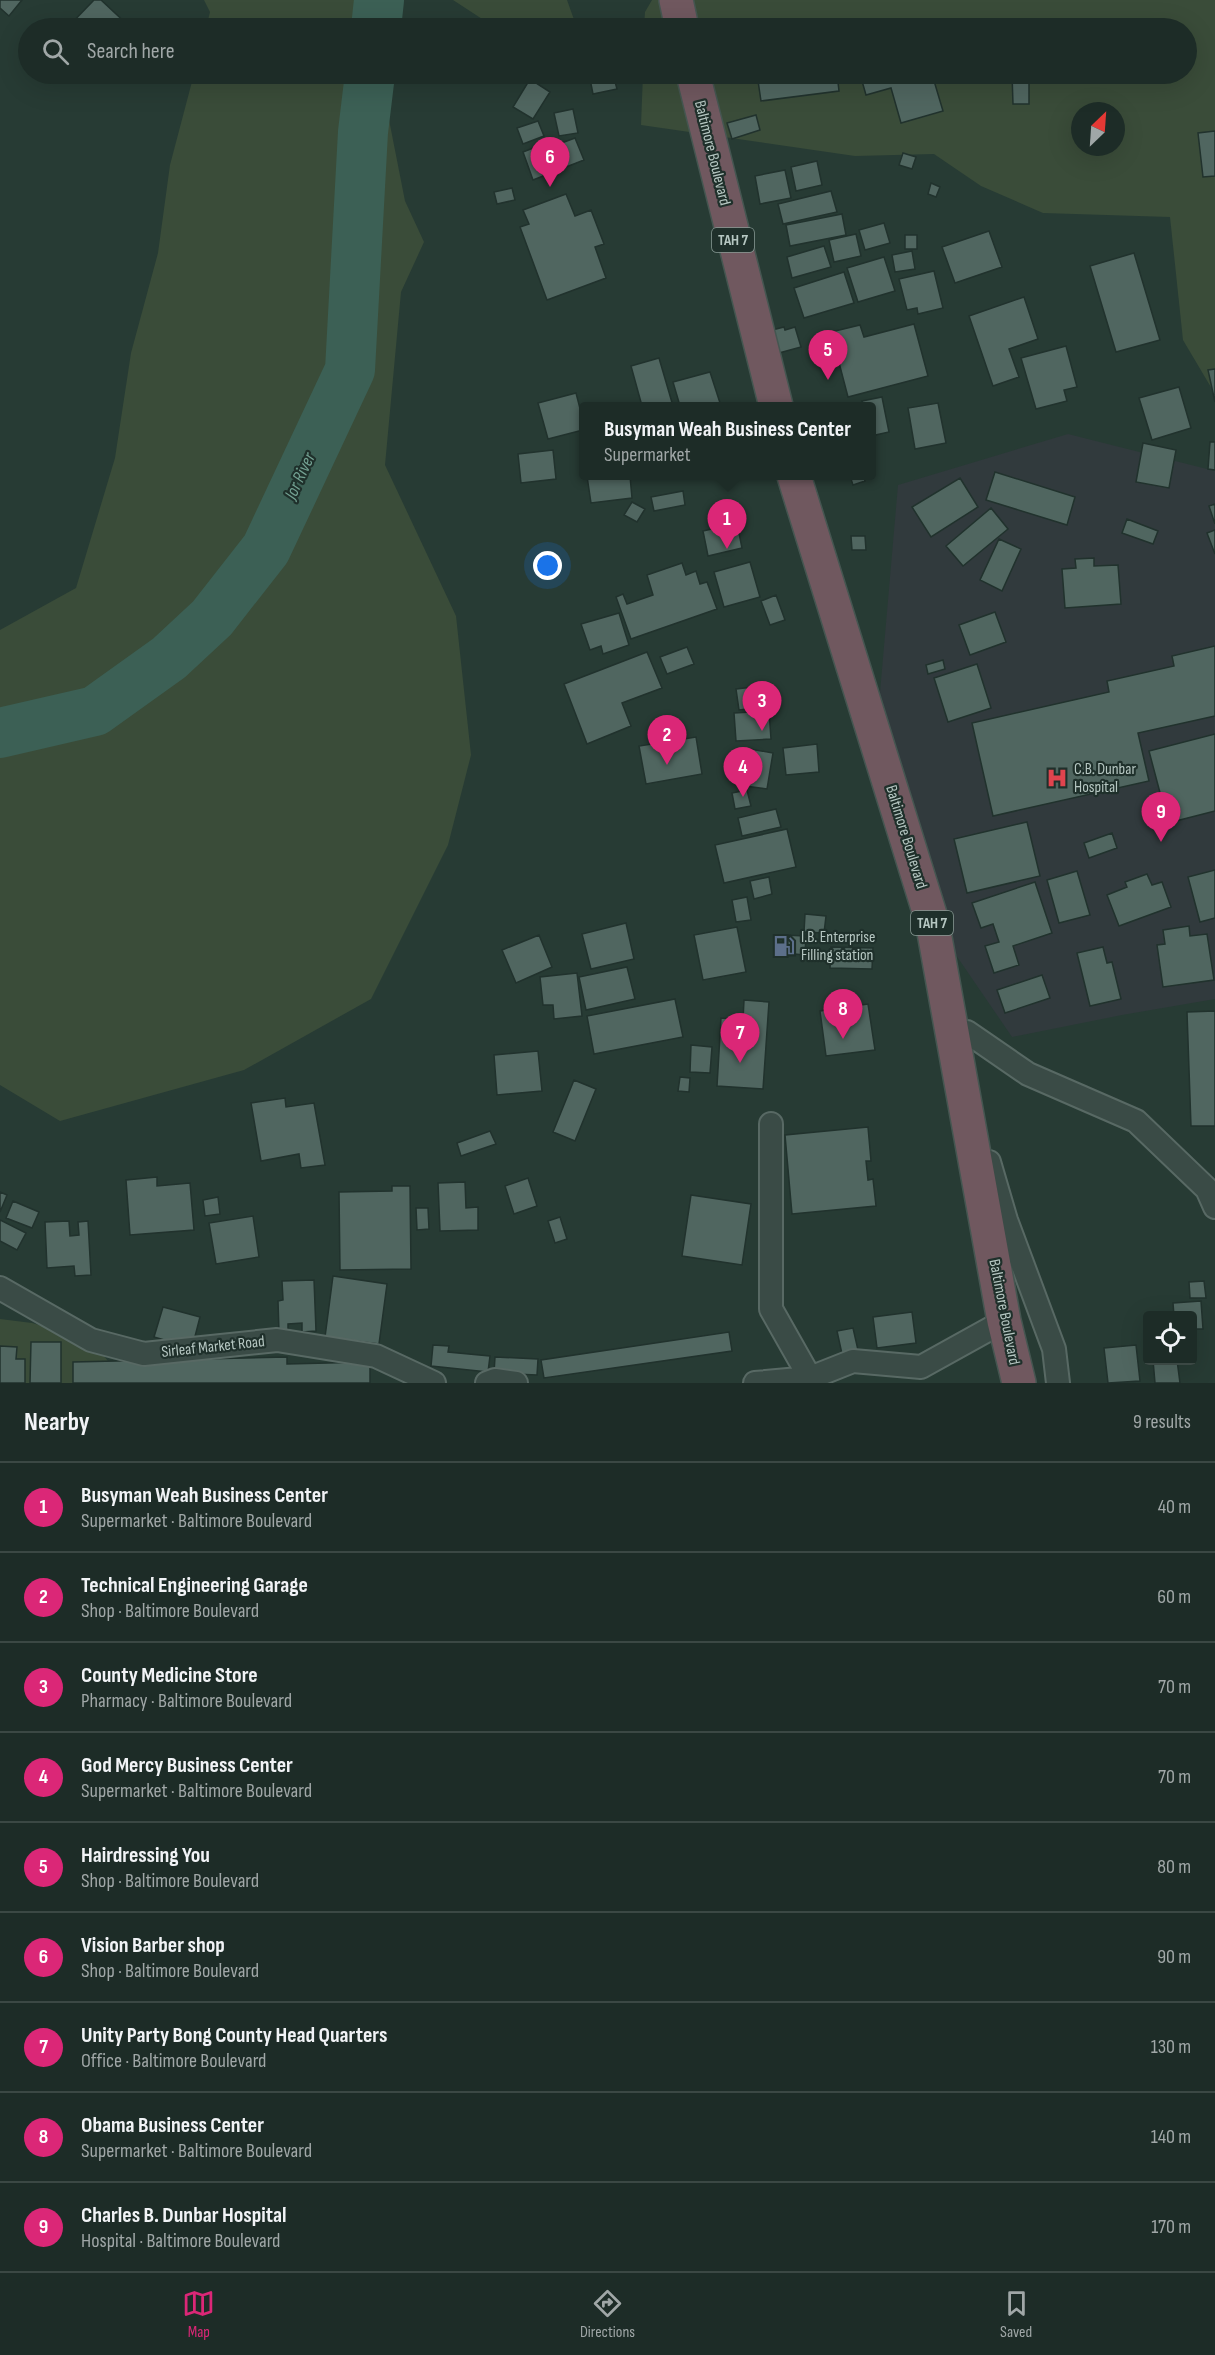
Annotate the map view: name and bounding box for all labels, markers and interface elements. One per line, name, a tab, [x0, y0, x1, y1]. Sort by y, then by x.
search box	[18, 18, 1197, 84]
icon: search	[39, 35, 72, 68]
text: Search here	[87, 38, 174, 65]
street label: Baltimore Boulevard	[690, 99, 734, 207]
north arrow	[1071, 102, 1125, 156]
pin: 6	[530, 138, 570, 187]
road number: TAH 7	[712, 228, 754, 252]
pin: 5	[808, 330, 848, 380]
popup	[579, 402, 876, 480]
text: Busyman Weah Business Center	[604, 416, 851, 443]
text: Supermarket	[604, 443, 691, 467]
water label: Jor River	[280, 449, 320, 504]
pin: 1	[708, 500, 746, 549]
your location	[533, 551, 562, 580]
pin: 3	[742, 682, 782, 731]
pin: 2	[648, 716, 686, 765]
pin: 4	[724, 748, 762, 797]
place label: C.B. Dunbar Hospital	[1074, 760, 1136, 797]
hospital icon: C.B. Dunbar Hospital	[1045, 766, 1069, 790]
street label: Baltimore Boulevard	[881, 783, 931, 891]
pin: 9	[1142, 792, 1180, 842]
road number: TAH 7	[911, 911, 953, 935]
place label: I.B. Enterprise Filling station	[801, 928, 875, 965]
fuel station icon: I.B. Enterprise Filling station	[772, 934, 796, 958]
pin: 8	[824, 990, 862, 1039]
pin: 7	[720, 1014, 760, 1063]
street label: Baltimore Boulevard	[984, 1258, 1024, 1366]
map controls	[1143, 1311, 1197, 1365]
button: locate	[1143, 1311, 1197, 1365]
street label: Sirleaf Market Road	[160, 1332, 266, 1362]
text: Nearby	[24, 1407, 90, 1438]
text: 9 results	[1133, 1410, 1191, 1434]
text: Busyman Weah Business Center	[81, 1482, 328, 1509]
text: 1	[40, 1495, 47, 1519]
text: 40 m	[1158, 1495, 1191, 1519]
text: Supermarket · Baltimore Boulevard	[81, 1509, 312, 1533]
text: Technical Engineering Garage	[81, 1572, 308, 1599]
text: 2	[39, 1585, 48, 1609]
text: 60 m	[1157, 1585, 1191, 1609]
text: Shop · Baltimore Boulevard	[81, 1599, 259, 1623]
text: County Medicine Store	[81, 1662, 258, 1689]
text: 3	[39, 1675, 48, 1699]
text: 70 m	[1158, 1675, 1191, 1699]
text: Pharmacy · Baltimore Boulevard	[81, 1689, 292, 1713]
text: God Mercy Business Center	[81, 1752, 293, 1779]
text: 4	[39, 1765, 48, 1789]
text: 70 m	[1158, 1765, 1191, 1789]
text: Supermarket · Baltimore Boulevard	[81, 1779, 312, 1803]
text: Hairdressing You	[81, 1842, 210, 1869]
text: 5	[39, 1855, 48, 1879]
text: 80 m	[1157, 1855, 1191, 1879]
text: Shop · Baltimore Boulevard	[81, 1869, 259, 1893]
text: Vision Barber shop	[81, 1932, 225, 1959]
text: 6	[39, 1945, 48, 1969]
text: 90 m	[1157, 1945, 1191, 1969]
text: Shop · Baltimore Boulevard	[81, 1959, 259, 1983]
text: Unity Party Bong County Head Quarters	[81, 2022, 387, 2049]
text: 7	[39, 2035, 48, 2059]
text: 130 m	[1151, 2035, 1191, 2059]
text: Office · Baltimore Boulevard	[81, 2049, 266, 2073]
text: Obama Business Center	[81, 2112, 264, 2139]
text: 8	[39, 2125, 48, 2149]
text: 140 m	[1151, 2125, 1191, 2149]
text: Supermarket · Baltimore Boulevard	[81, 2139, 312, 2163]
text: Charles B. Dunbar Hospital	[81, 2202, 286, 2229]
text: 9	[39, 2215, 48, 2239]
text: 170 m	[1151, 2215, 1191, 2239]
text: Hospital · Baltimore Boulevard	[81, 2229, 280, 2253]
tab: Map	[182, 2287, 215, 2342]
tab: Directions	[580, 2287, 635, 2342]
tab: Saved	[1000, 2287, 1033, 2342]

